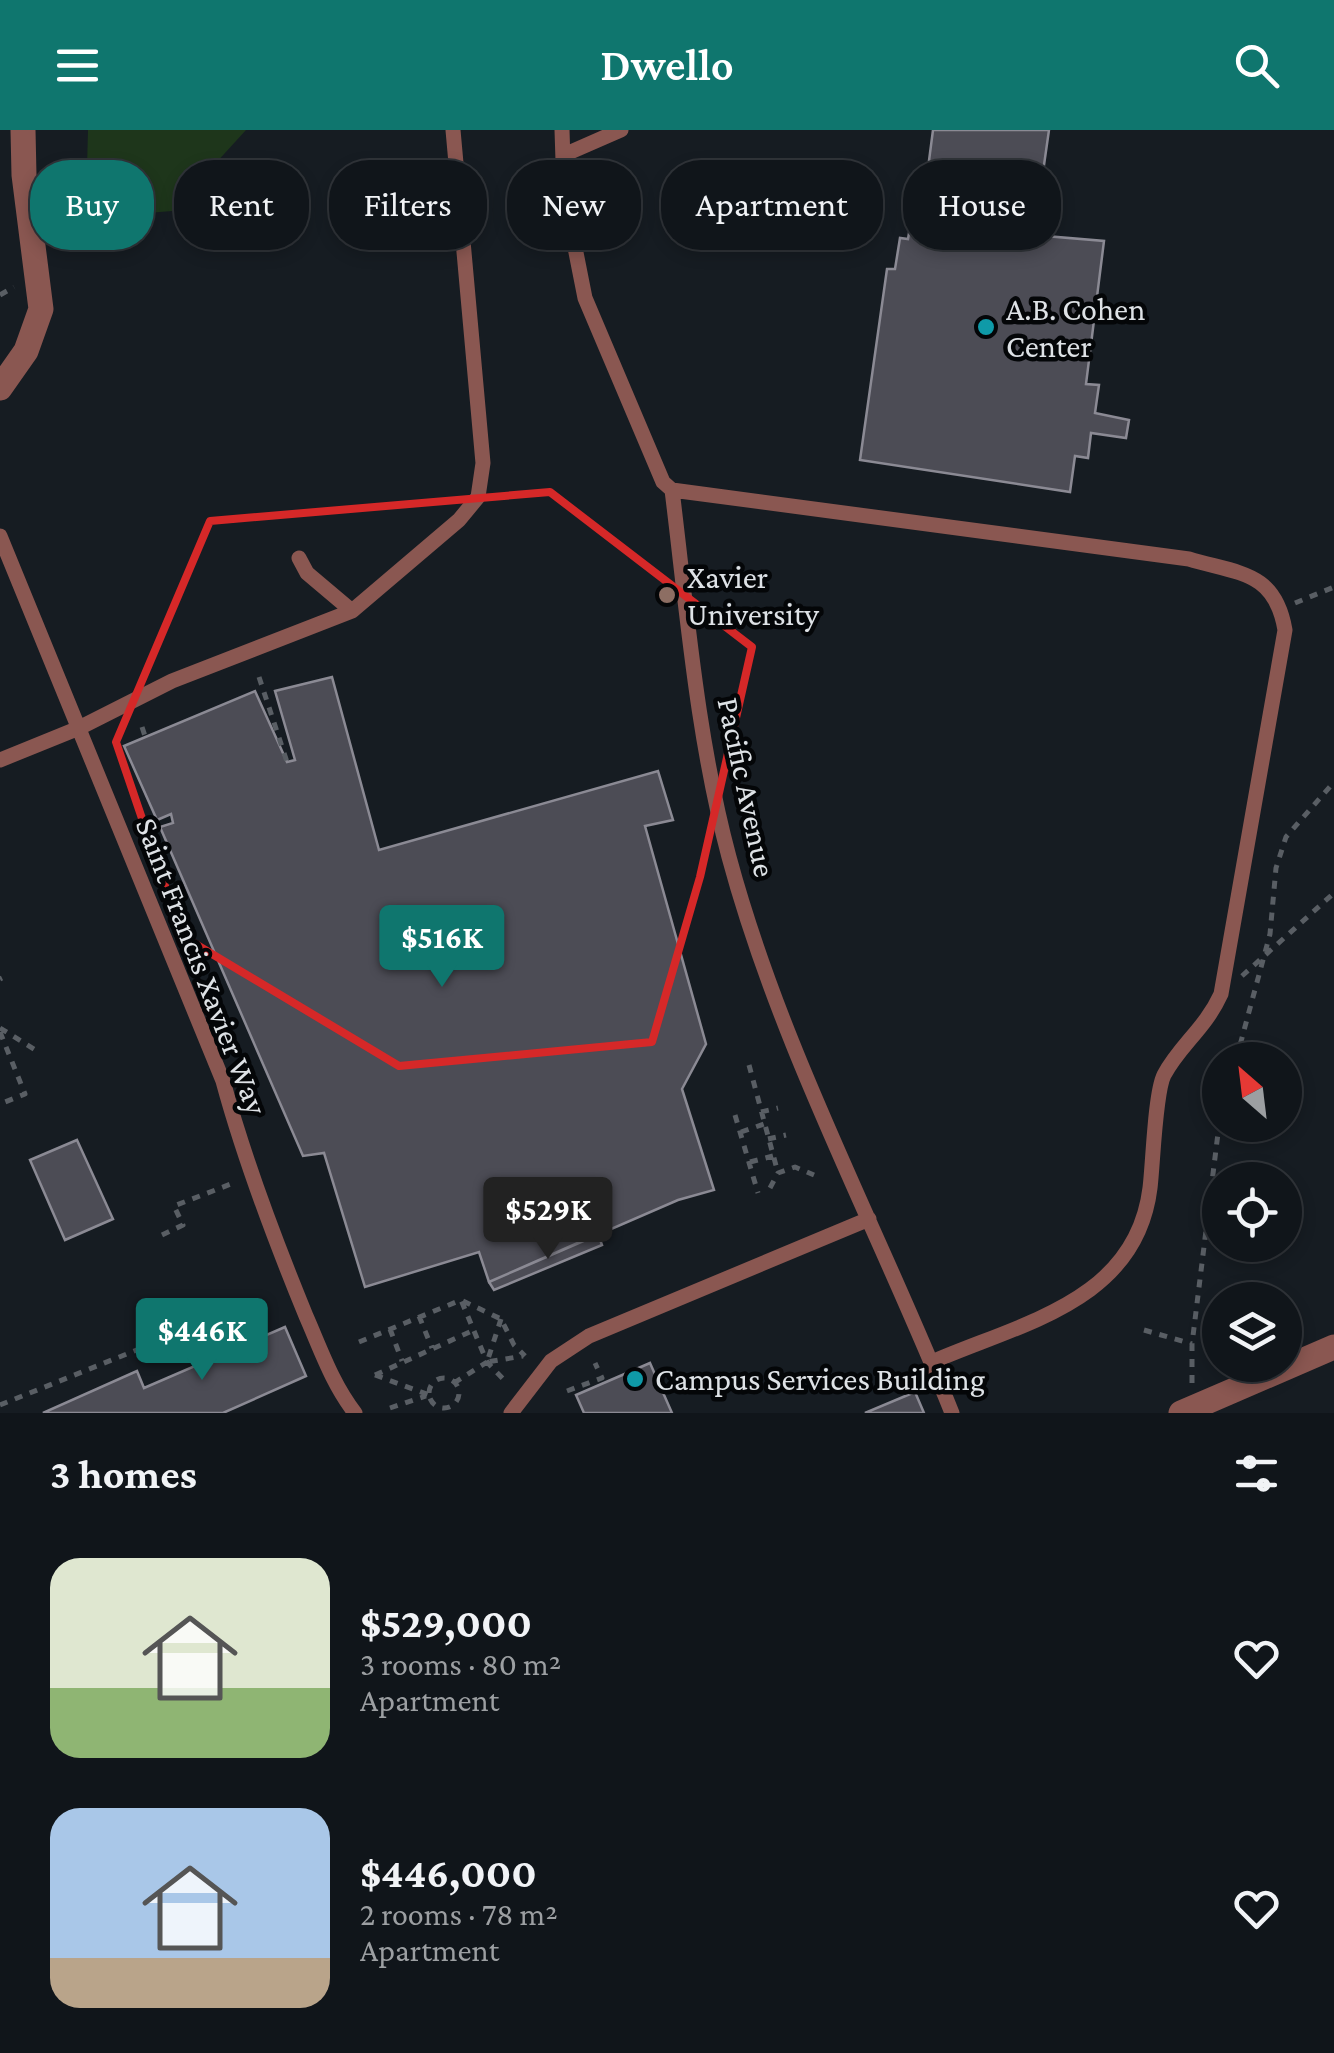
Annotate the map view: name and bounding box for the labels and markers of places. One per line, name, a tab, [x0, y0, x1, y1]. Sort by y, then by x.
place label: A.B. Cohen Center	[1006, 291, 1145, 364]
marker: A.B. Cohen Center	[975, 316, 997, 338]
place label: Xavier University	[687, 559, 819, 632]
marker: Xavier University	[656, 584, 678, 606]
pin: $516K	[372, 905, 512, 990]
pin: $529K	[478, 1177, 618, 1262]
pin: $446K	[132, 1298, 272, 1383]
place label: Campus Services Building	[655, 1361, 985, 1397]
marker: Campus Services Building	[624, 1368, 646, 1390]

